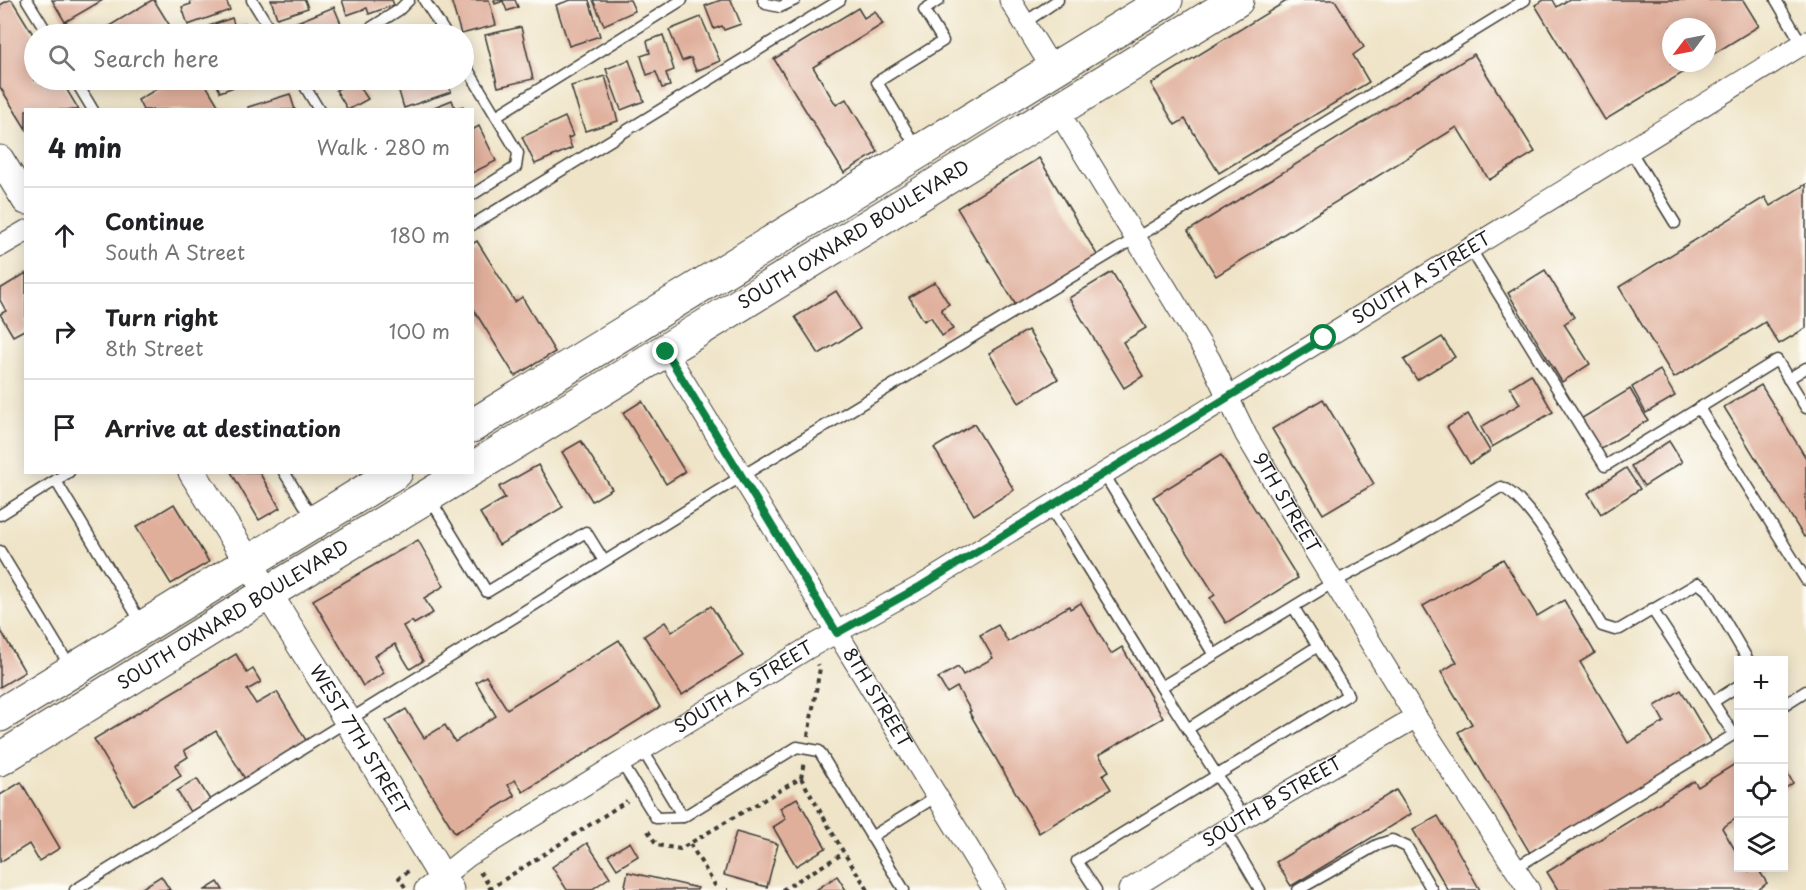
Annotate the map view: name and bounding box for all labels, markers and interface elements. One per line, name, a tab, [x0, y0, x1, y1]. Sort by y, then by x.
north arrow	[1662, 18, 1716, 72]
search box	[24, 24, 474, 90]
icon: search	[45, 41, 78, 74]
text: Search here	[93, 41, 219, 74]
text: 4 min	[48, 128, 122, 167]
text: Walk · 280 m	[317, 132, 450, 162]
street label: SOUTH OXNARD BOULEVARD	[732, 152, 974, 315]
text: Continue	[105, 204, 204, 237]
icon: ahead	[48, 219, 81, 252]
text: 180 m	[390, 220, 450, 250]
street label: SOUTH A STREET	[1346, 224, 1496, 330]
text: South A Street	[105, 237, 245, 267]
text: Turn right	[105, 300, 218, 333]
icon: right	[48, 315, 81, 348]
text: 100 m	[389, 316, 450, 346]
route start	[1310, 324, 1336, 350]
text: 8th Street	[105, 333, 203, 363]
route end	[652, 338, 678, 364]
icon: arrive	[48, 411, 81, 444]
text: Arrive at destination	[105, 411, 341, 444]
street label: 9TH STREET	[1247, 447, 1328, 558]
street label: SOUTH OXNARD BOULEVARD	[111, 532, 353, 695]
street label: SOUTH A STREET	[668, 633, 818, 739]
street label: 8TH STREET	[837, 642, 919, 753]
map controls	[1734, 656, 1788, 872]
button: +	[1734, 656, 1788, 710]
street label: WEST 7TH STREET	[304, 659, 417, 820]
button: −	[1734, 710, 1788, 764]
street label: SOUTH B STREET	[1197, 749, 1346, 853]
button: locate	[1734, 764, 1788, 818]
button: layers	[1734, 818, 1788, 872]

